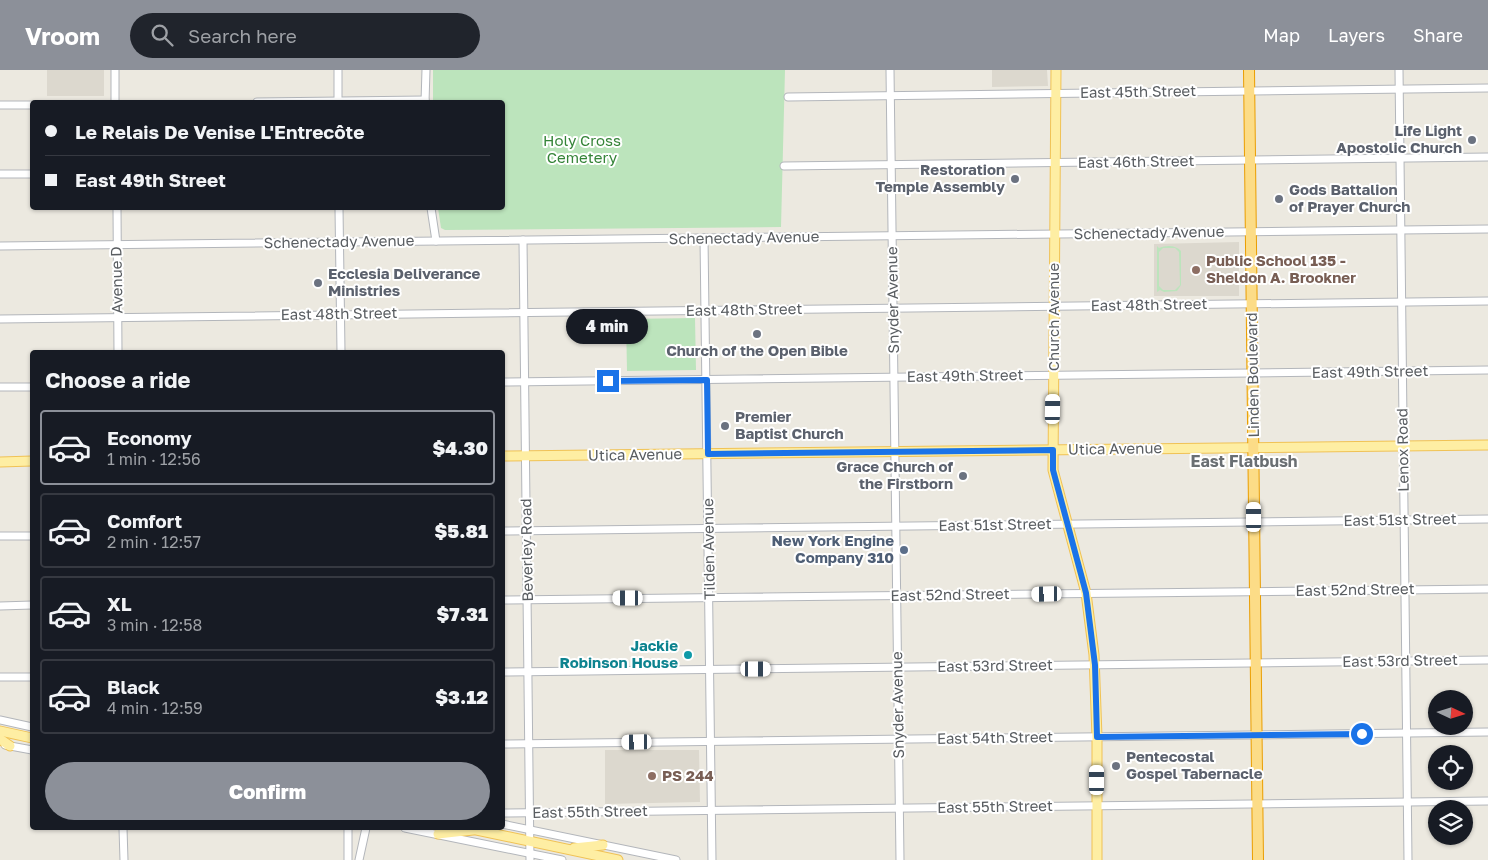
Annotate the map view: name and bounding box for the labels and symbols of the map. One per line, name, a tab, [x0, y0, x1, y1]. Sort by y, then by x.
street label: East 45th Street	[1080, 81, 1196, 101]
place label: Life Light Apostolic Church	[1336, 121, 1462, 156]
park label: Holy Cross Cemetery	[543, 131, 621, 166]
marker: Life Light Apostolic Church	[1466, 134, 1478, 146]
street label: East 46th Street	[1077, 151, 1195, 171]
place label: Restoration Temple Assembly	[875, 160, 1005, 195]
marker: Restoration Temple Assembly	[1009, 173, 1021, 185]
place label: Gods Battalion of Prayer Church	[1289, 180, 1410, 215]
marker: Gods Battalion of Prayer Church	[1273, 193, 1285, 205]
street label: Schenectady Avenue	[1074, 222, 1225, 242]
street label: Schenectady Avenue	[669, 227, 820, 247]
street label: Schenectady Avenue	[264, 231, 415, 251]
street label: Avenue D	[106, 246, 126, 314]
street label: Snyder Avenue	[882, 246, 902, 354]
place label: Public School 135 - Sheldon A. Brookner	[1206, 251, 1356, 286]
street label: Church Avenue	[1044, 263, 1062, 371]
place label: Ecclesia Deliverance Ministries	[328, 264, 481, 299]
marker: Public School 135 - Sheldon A. Brookner	[1190, 264, 1202, 276]
marker: Ecclesia Deliverance Ministries	[312, 277, 324, 289]
street label: East 48th Street	[1090, 294, 1208, 314]
street label: East 48th Street	[685, 299, 803, 319]
street label: East 48th Street	[280, 303, 398, 323]
callout: 4 min	[567, 308, 649, 344]
street label: Linden Boulevard	[1242, 312, 1262, 438]
marker: Church of the Open Bible	[751, 328, 763, 340]
place label: Church of the Open Bible	[666, 341, 848, 359]
street label: East 49th Street	[1311, 361, 1429, 381]
street label: East 49th Street	[906, 365, 1024, 385]
route end	[597, 370, 619, 392]
car	[1045, 394, 1060, 424]
place label: Premier Baptist Church	[735, 407, 844, 442]
street label: Lenox Road	[1392, 408, 1412, 492]
marker: Premier Baptist Church	[719, 420, 731, 432]
street label: Utica Avenue	[1068, 438, 1163, 458]
street label: Utica Avenue	[588, 444, 683, 464]
district label: East Flatbush	[1190, 451, 1298, 471]
place label: Grace Church of the Firstborn	[836, 457, 954, 492]
marker: Grace Church of the Firstborn	[957, 470, 969, 482]
street label: Beverley Road	[516, 498, 536, 602]
street label: Tilden Avenue	[698, 498, 718, 600]
car	[1246, 502, 1261, 532]
street label: East 51st Street	[1343, 509, 1457, 529]
street label: East 51st Street	[938, 514, 1052, 534]
place label: New York Engine Company 310	[771, 531, 894, 566]
marker: New York Engine Company 310	[898, 544, 910, 556]
street label: East 52nd Street	[1295, 579, 1415, 599]
street label: East 52nd Street	[890, 584, 1010, 604]
car	[1031, 586, 1062, 602]
car	[613, 591, 643, 606]
place label: Jackie Robinson House	[560, 636, 678, 671]
marker: Jackie Robinson House	[682, 649, 694, 661]
street label: East 53rd Street	[1342, 650, 1458, 670]
street label: Snyder Avenue	[887, 651, 907, 759]
street label: East 53rd Street	[937, 655, 1053, 675]
car	[741, 662, 771, 677]
north arrow	[1428, 690, 1472, 735]
route start	[1351, 723, 1373, 745]
street label: East 54th Street	[937, 727, 1053, 747]
car	[621, 734, 652, 750]
place label: Pentecostal Gospel Tabernacle	[1126, 747, 1263, 782]
marker: Pentecostal Gospel Tabernacle	[1110, 760, 1122, 772]
car	[1089, 765, 1104, 795]
place label: PS 244	[662, 766, 714, 784]
marker: PS 244	[646, 770, 658, 782]
street label: East 55th Street	[937, 796, 1053, 816]
street label: East 55th Street	[532, 801, 648, 821]

